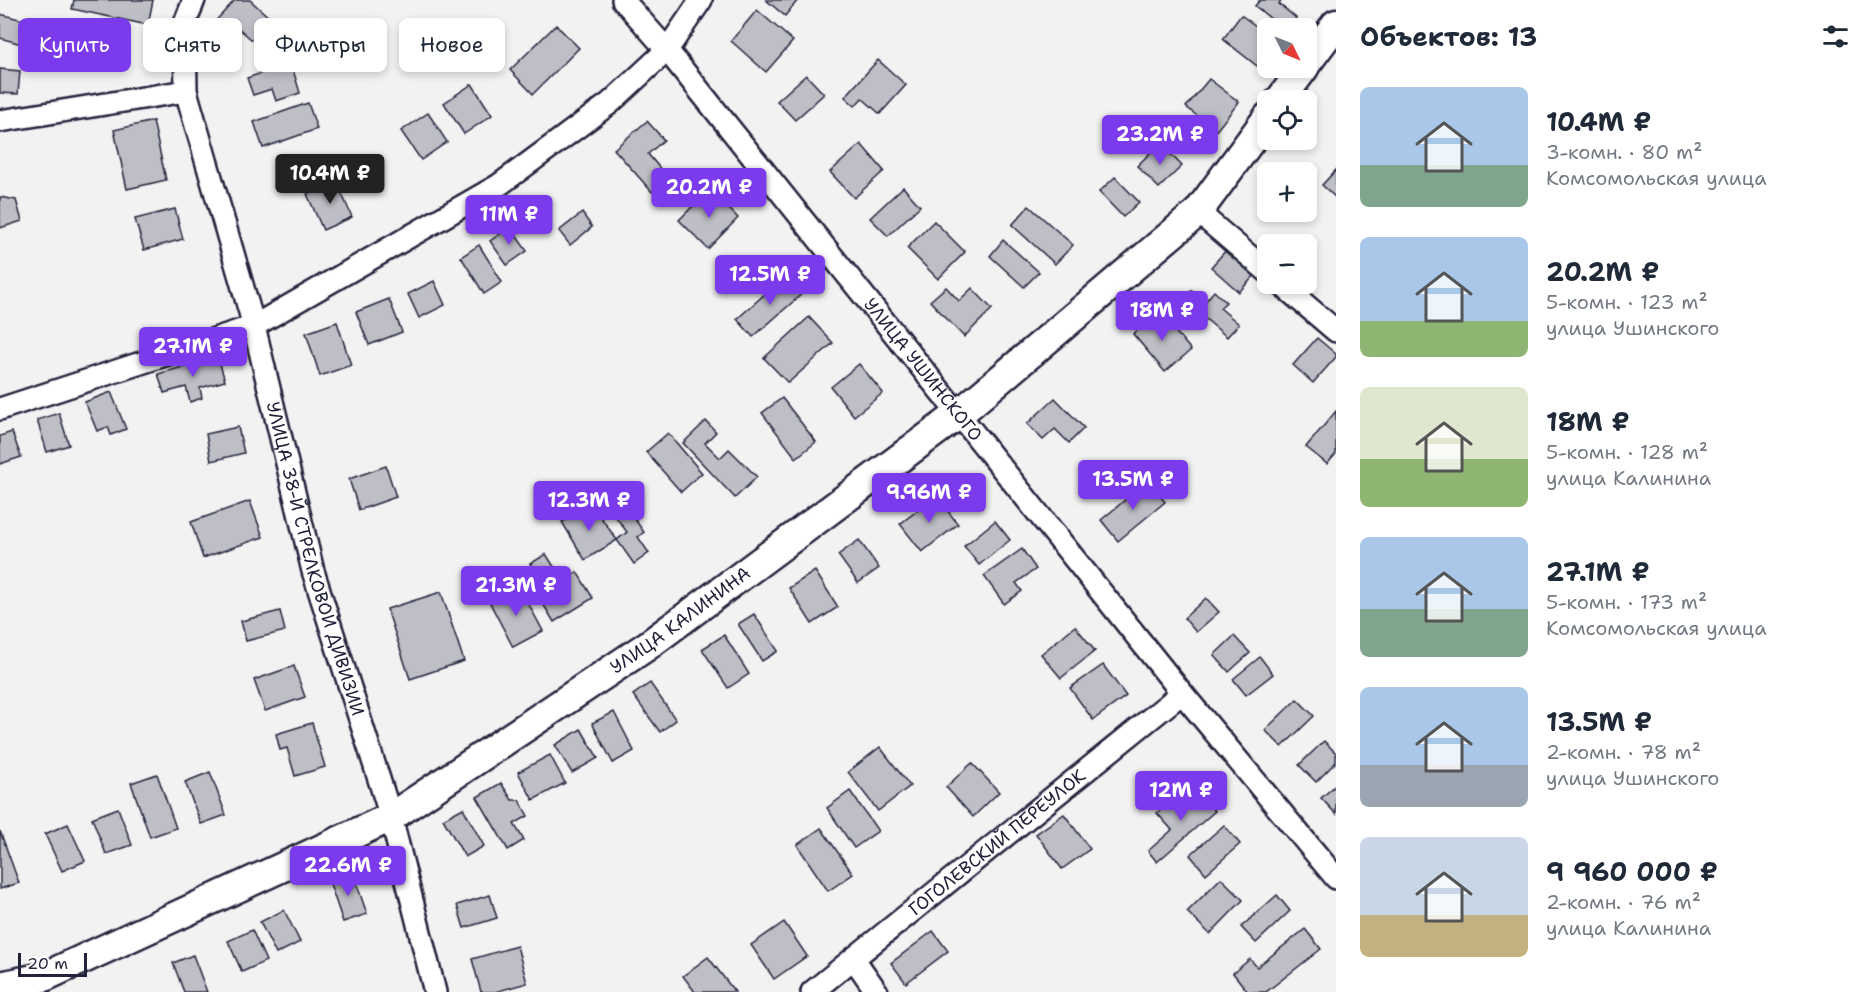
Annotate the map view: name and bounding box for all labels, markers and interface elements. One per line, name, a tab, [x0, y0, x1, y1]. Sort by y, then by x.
chip: Купить	[18, 18, 131, 72]
chip: Снять	[143, 18, 242, 72]
chip: Фильтры	[254, 18, 387, 72]
chip: Новое	[399, 18, 505, 72]
north arrow	[1257, 18, 1317, 78]
map controls	[1257, 18, 1317, 294]
text: Объектов: 13	[1360, 19, 1537, 54]
icon: filters	[1819, 20, 1852, 53]
button: locate	[1257, 90, 1317, 150]
text: 10.4M ₽	[1546, 104, 1652, 139]
icon: home	[1408, 111, 1480, 183]
pin: 23.2M ₽	[1105, 115, 1215, 166]
text: 23.2M ₽	[1116, 121, 1204, 147]
text: 3-комн. · 80 m²	[1546, 139, 1702, 165]
pin: 10.4M ₽	[275, 154, 385, 205]
text: 10.4M ₽	[289, 160, 371, 186]
button: +	[1257, 162, 1317, 222]
text: Комсомольская улица	[1546, 165, 1767, 191]
pin: 20.2M ₽	[654, 168, 764, 219]
text: 20.2M ₽	[665, 174, 753, 200]
pin: 11M ₽	[467, 195, 551, 246]
text: 11M ₽	[479, 201, 539, 227]
button: −	[1257, 234, 1317, 294]
text: 20.2M ₽	[1546, 254, 1659, 289]
pin: 12.5M ₽	[715, 255, 825, 306]
text: 12.5M ₽	[729, 261, 811, 287]
icon: home	[1408, 261, 1480, 333]
text: 5-комн. · 123 m²	[1546, 289, 1708, 315]
pin: 18M ₽	[1120, 291, 1204, 342]
street label: УЛИЦА УШИНСКОГО	[858, 293, 988, 446]
text: 18M ₽	[1130, 297, 1194, 323]
text: улица Ушинского	[1546, 315, 1719, 341]
pin: 27.1M ₽	[138, 327, 248, 378]
text: 27.1M ₽	[153, 333, 233, 359]
street label: УЛИЦА 38-Й СТРЕЛКОВОЙ ДИВИЗИИ	[261, 399, 370, 719]
text: 18M ₽	[1546, 404, 1630, 439]
icon: home	[1408, 411, 1480, 483]
text: 5-комн. · 128 m²	[1546, 439, 1708, 465]
pin: 13.5M ₽	[1078, 460, 1188, 511]
text: улица Калинина	[1546, 465, 1711, 491]
text: 13.5M ₽	[1092, 466, 1174, 492]
pin: 9.96M ₽	[874, 473, 984, 524]
text: 9.96M ₽	[886, 479, 972, 505]
pin: 12.3M ₽	[534, 481, 644, 532]
text: 12.3M ₽	[547, 487, 631, 513]
text: 27.1M ₽	[1546, 554, 1650, 589]
street label: УЛИЦА КАЛИНИНА	[606, 561, 755, 679]
icon: home	[1408, 561, 1480, 633]
pin: 21.3M ₽	[461, 566, 571, 617]
text: 21.3M ₽	[475, 572, 557, 598]
text: 5-комн. · 173 m²	[1546, 589, 1707, 615]
text: Комсомольская улица	[1546, 615, 1767, 641]
text: 13.5M ₽	[1546, 704, 1652, 739]
icon: home	[1408, 711, 1480, 783]
text: 2-комн. · 78 m²	[1546, 739, 1701, 765]
street label: ГОГОЛЕВСКИЙ ПЕРЕУЛОК	[904, 763, 1091, 921]
text: улица Ушинского	[1546, 765, 1719, 791]
pin: 12M ₽	[1139, 771, 1223, 822]
text: 12M ₽	[1149, 777, 1213, 803]
pin: 22.6M ₽	[293, 846, 403, 897]
text: 22.6M ₽	[304, 852, 392, 878]
text: 9 960 000 ₽	[1546, 854, 1718, 889]
icon: home	[1408, 861, 1480, 933]
text: 2-комн. · 76 m²	[1546, 889, 1701, 915]
text: улица Калинина	[1546, 915, 1711, 941]
scale bar	[18, 950, 87, 978]
text: 20 m	[27, 953, 68, 974]

